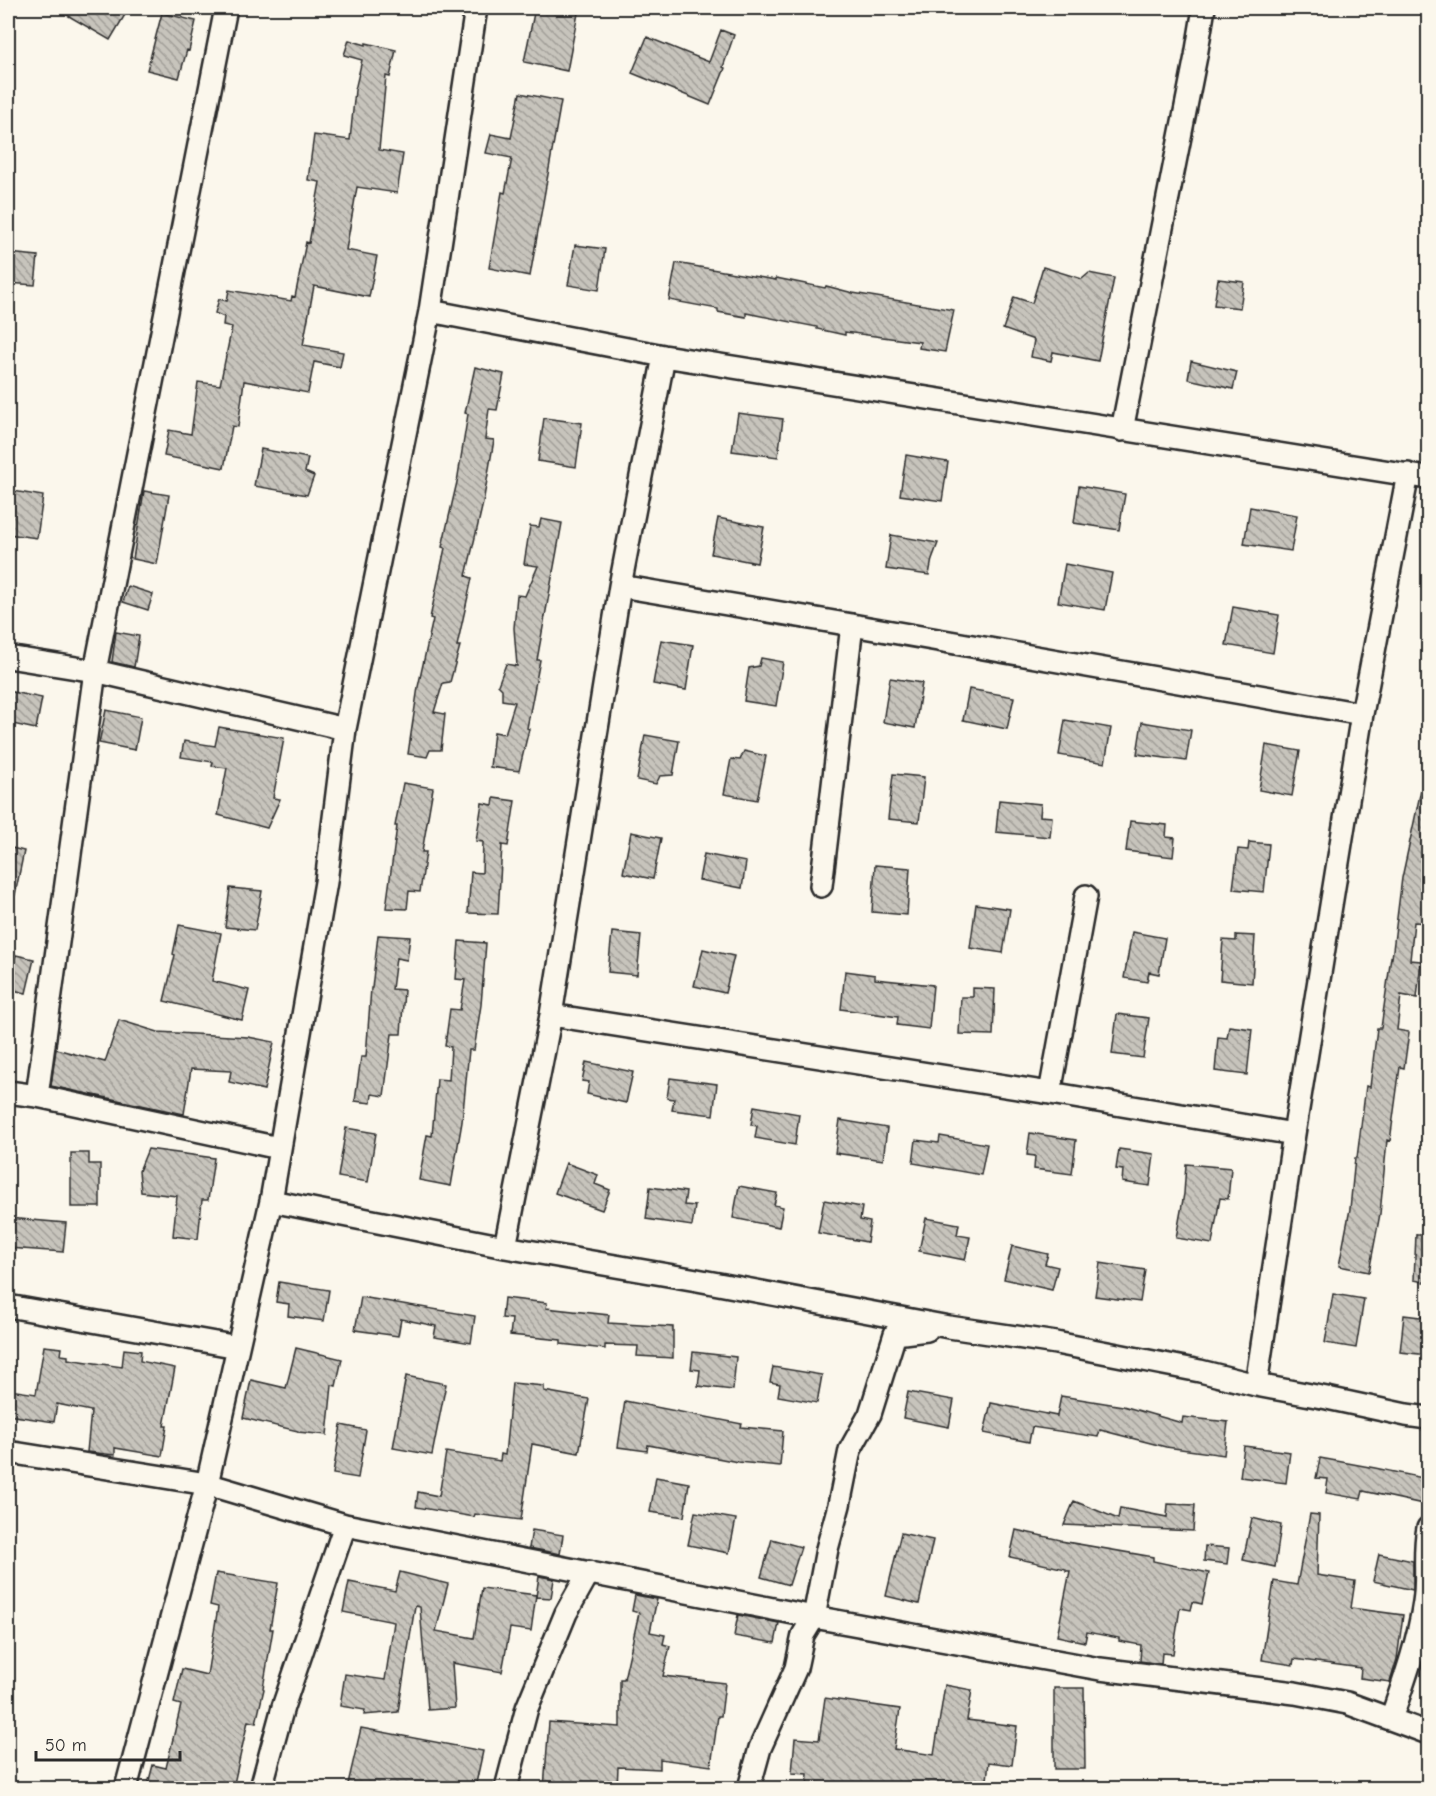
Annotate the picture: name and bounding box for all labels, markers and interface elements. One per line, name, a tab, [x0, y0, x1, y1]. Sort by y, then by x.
scale bar	[36, 1724, 180, 1762]
text: 50 m	[45, 1735, 87, 1756]

